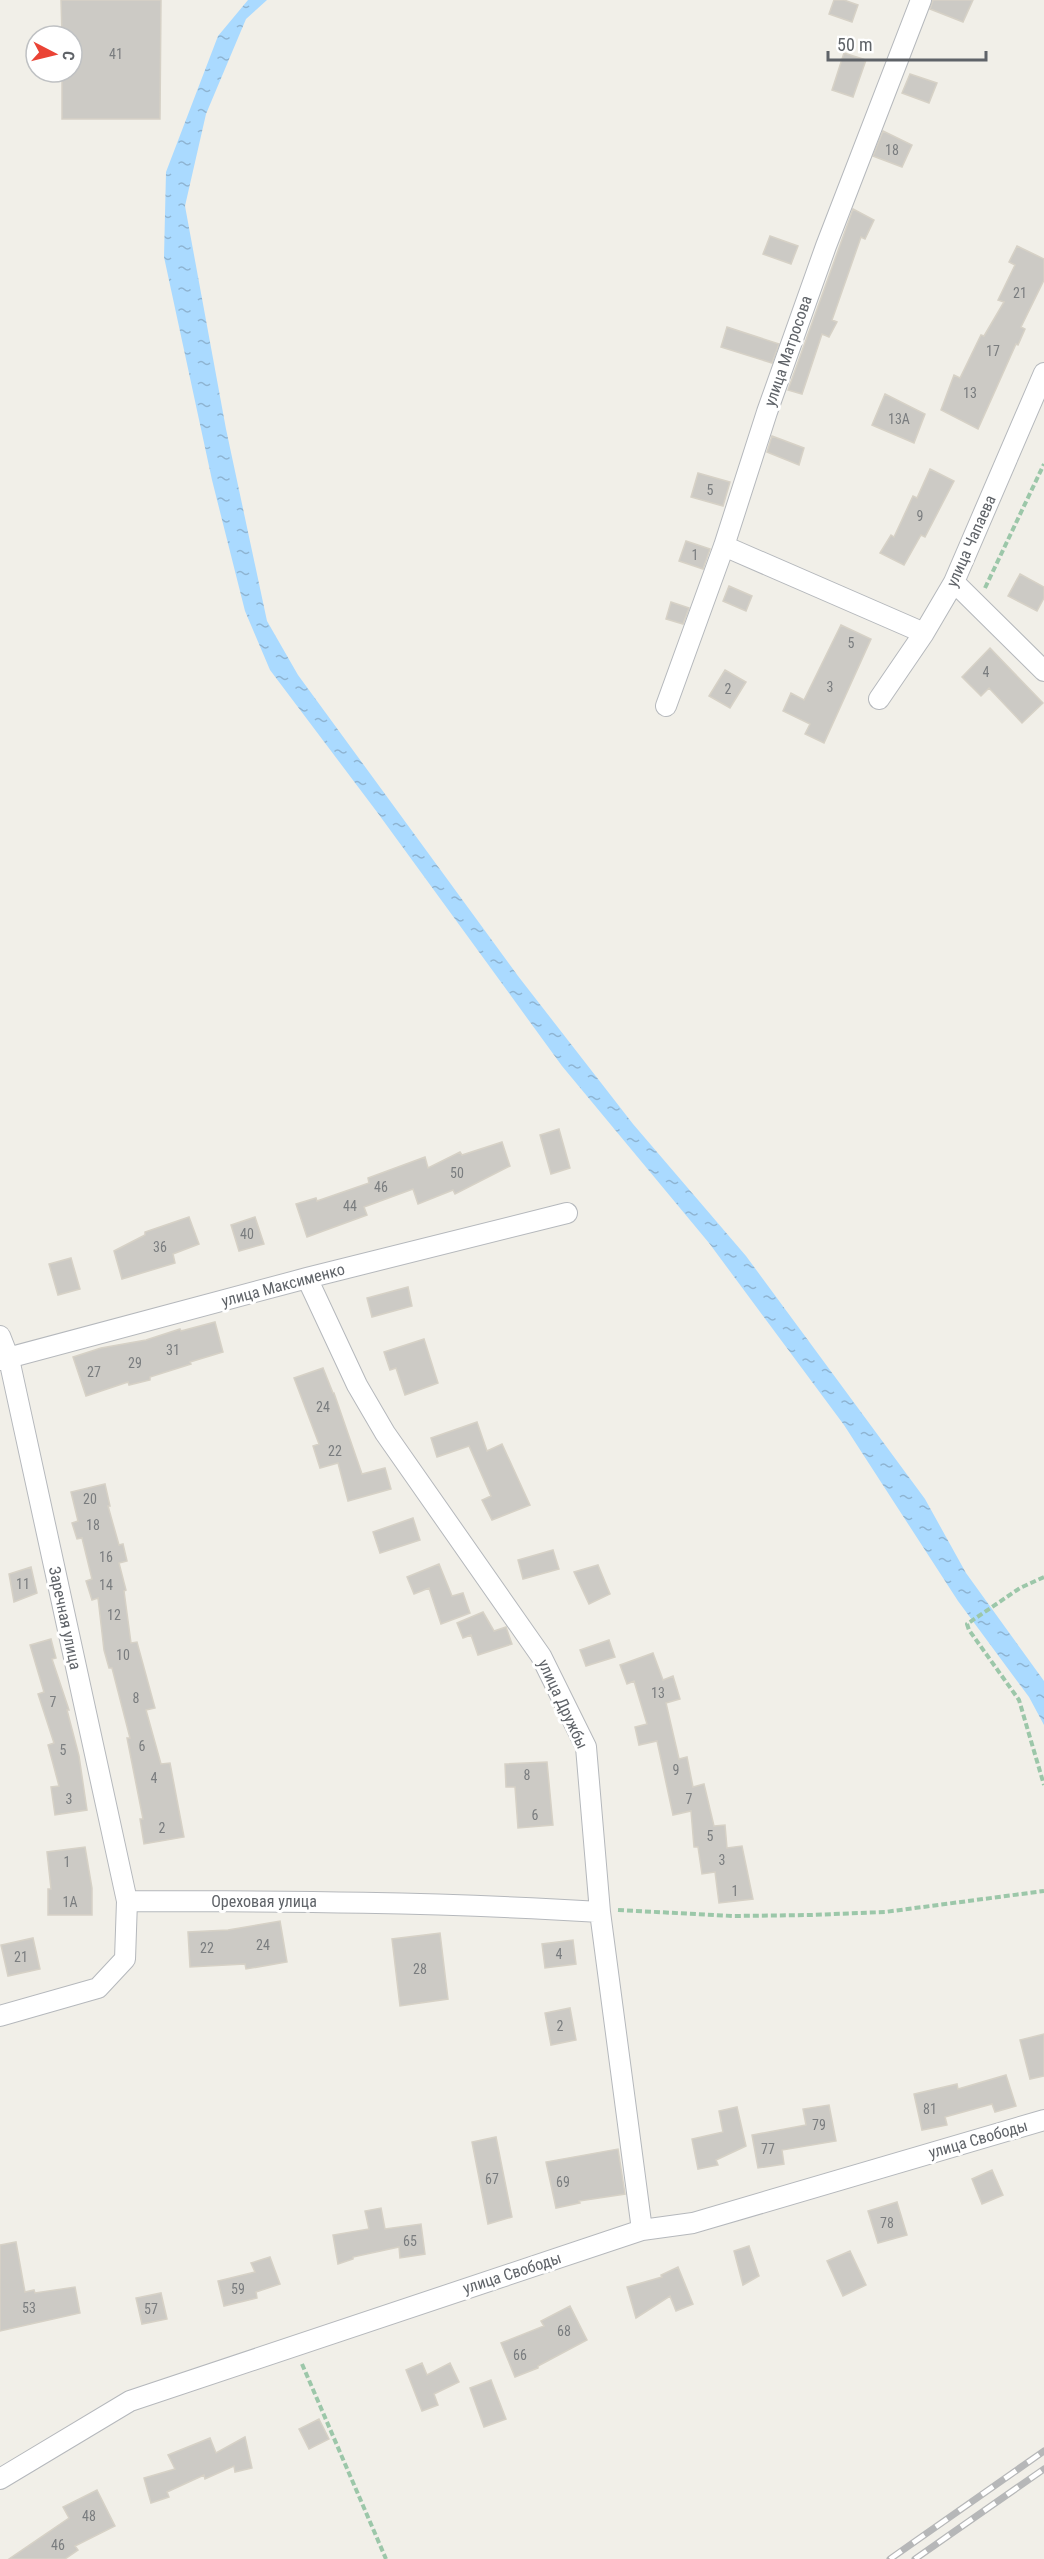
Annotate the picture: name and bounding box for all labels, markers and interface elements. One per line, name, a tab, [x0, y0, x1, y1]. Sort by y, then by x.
north arrow	[24, 24, 84, 84]
scale bar	[828, 24, 986, 62]
text: 50 m	[837, 34, 872, 55]
house number: 41	[109, 46, 123, 62]
text: С	[58, 50, 78, 61]
house number: 18	[885, 142, 899, 158]
house number: 21	[1013, 285, 1027, 301]
street label: улица Матросова	[760, 293, 816, 409]
house number: 17	[986, 343, 1000, 359]
house number: 13	[963, 385, 977, 401]
house number: 13А	[888, 411, 910, 427]
house number: 5	[707, 482, 714, 498]
street label: улица Чапаева	[942, 492, 1000, 590]
house number: 9	[917, 508, 923, 524]
house number: 1	[692, 547, 698, 563]
house number: 5	[848, 635, 855, 651]
house number: 4	[983, 664, 990, 680]
house number: 3	[827, 679, 833, 695]
house number: 2	[725, 681, 732, 697]
house number: 50	[450, 1165, 464, 1181]
house number: 46	[374, 1179, 388, 1195]
house number: 44	[343, 1198, 357, 1214]
house number: 40	[240, 1226, 254, 1242]
house number: 36	[153, 1239, 167, 1255]
street label: улица Максименко	[219, 1259, 347, 1311]
house number: 31	[166, 1342, 180, 1358]
house number: 29	[128, 1355, 142, 1371]
house number: 27	[87, 1364, 101, 1380]
house number: 24	[316, 1399, 330, 1415]
house number: 22	[328, 1443, 342, 1459]
house number: 20	[83, 1491, 97, 1507]
house number: 18	[86, 1517, 100, 1533]
house number: 16	[99, 1549, 113, 1565]
street label: Заречная улица	[45, 1565, 85, 1671]
house number: 11	[16, 1576, 30, 1592]
house number: 14	[99, 1577, 113, 1593]
house number: 12	[107, 1607, 121, 1623]
house number: 10	[116, 1647, 130, 1663]
street label: улица Дружбы	[534, 1656, 592, 1752]
house number: 13	[651, 1685, 665, 1701]
house number: 8	[133, 1690, 140, 1706]
house number: 7	[50, 1694, 57, 1710]
house number: 6	[139, 1738, 146, 1754]
house number: 5	[60, 1742, 67, 1758]
house number: 9	[673, 1762, 679, 1778]
house number: 8	[524, 1767, 531, 1783]
house number: 4	[151, 1770, 158, 1786]
house number: 3	[66, 1791, 72, 1807]
house number: 7	[686, 1791, 693, 1807]
house number: 6	[532, 1807, 539, 1823]
house number: 2	[159, 1820, 166, 1836]
house number: 5	[707, 1828, 714, 1844]
house number: 3	[719, 1852, 725, 1868]
house number: 1	[64, 1854, 70, 1870]
house number: 1	[732, 1883, 738, 1899]
street label: Ореховая улица	[211, 1892, 317, 1911]
house number: 1А	[63, 1894, 77, 1910]
house number: 24	[256, 1937, 270, 1953]
house number: 22	[200, 1940, 214, 1956]
house number: 4	[556, 1946, 563, 1962]
house number: 21	[14, 1949, 28, 1965]
house number: 28	[413, 1961, 427, 1977]
house number: 2	[557, 2018, 564, 2034]
house number: 81	[923, 2101, 937, 2117]
street label: улица Свободы	[926, 2116, 1030, 2162]
house number: 79	[812, 2117, 826, 2133]
house number: 77	[761, 2141, 775, 2157]
house number: 67	[485, 2171, 499, 2187]
house number: 69	[556, 2174, 570, 2190]
house number: 78	[880, 2215, 894, 2231]
house number: 65	[403, 2233, 417, 2249]
street label: улица Свободы	[460, 2248, 564, 2298]
house number: 59	[231, 2281, 245, 2297]
house number: 53	[22, 2300, 36, 2316]
house number: 57	[144, 2301, 158, 2317]
house number: 68	[557, 2323, 571, 2339]
house number: 66	[513, 2347, 527, 2363]
house number: 48	[82, 2508, 96, 2524]
house number: 46	[51, 2537, 65, 2553]

